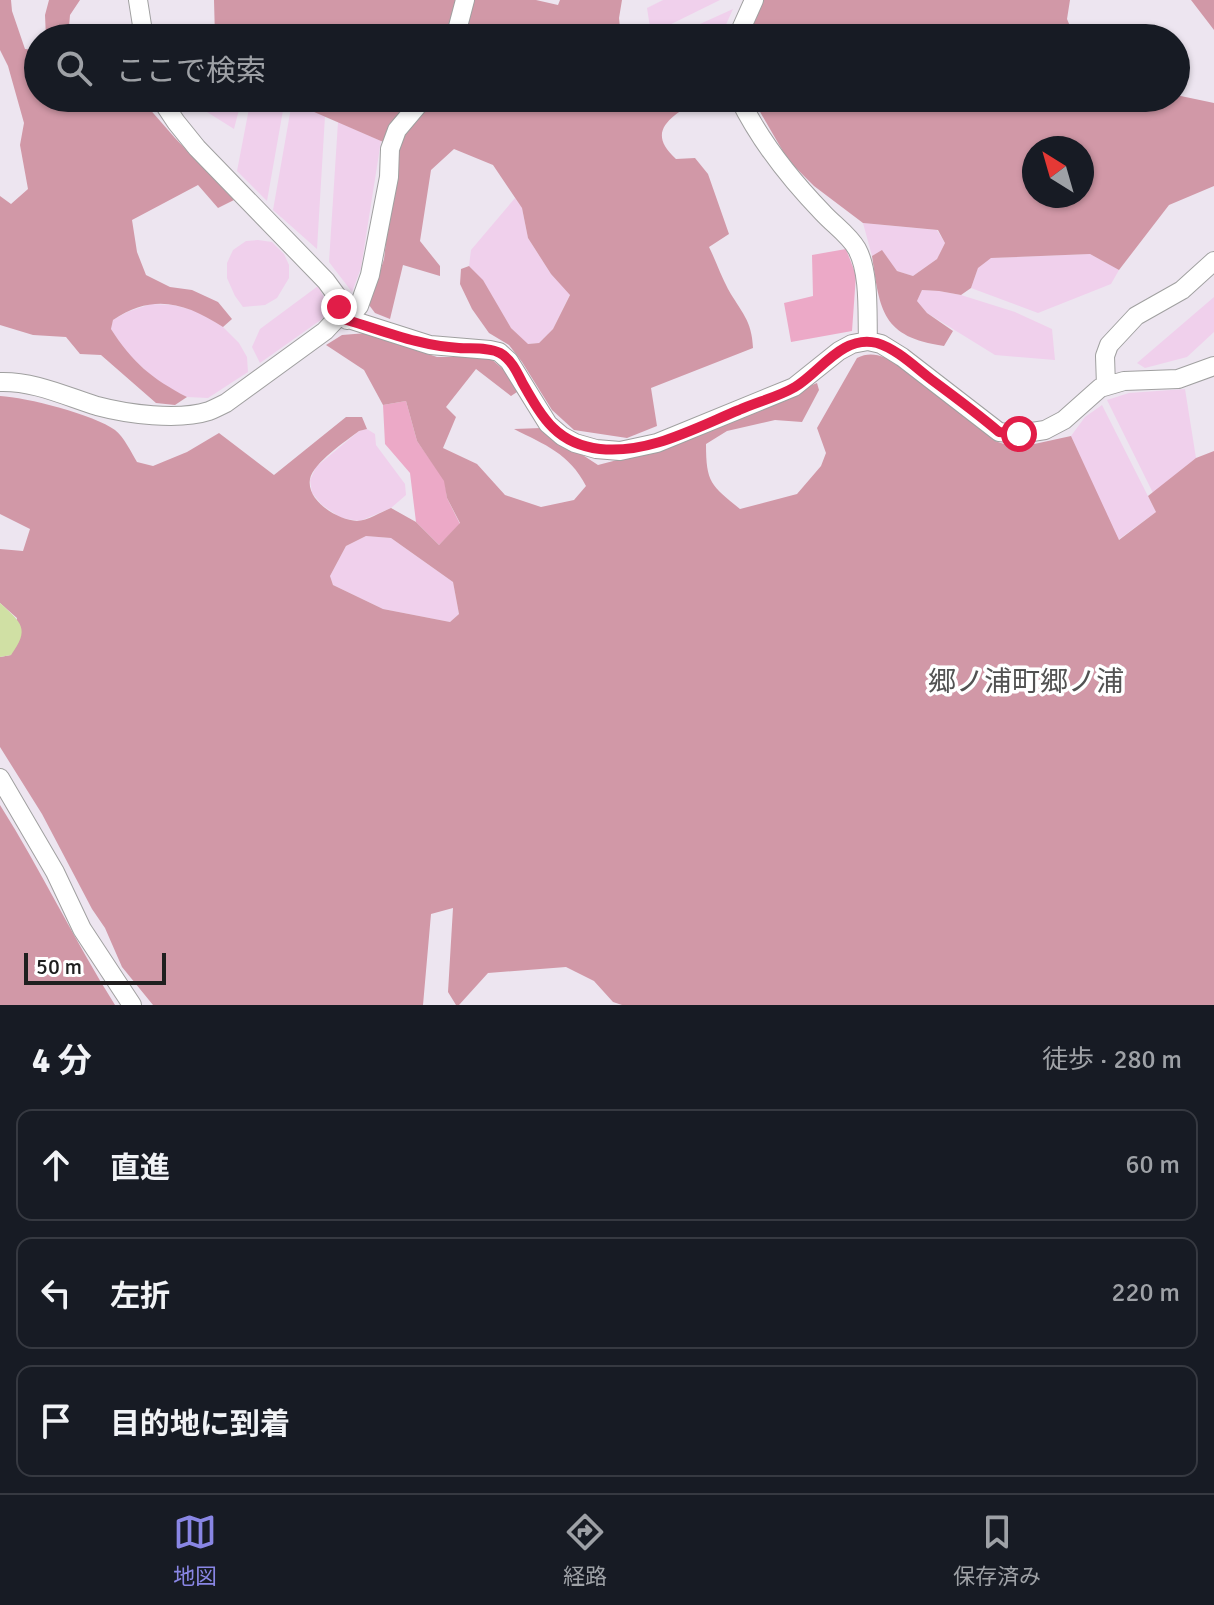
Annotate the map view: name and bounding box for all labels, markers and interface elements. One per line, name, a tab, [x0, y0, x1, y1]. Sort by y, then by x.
search box	[24, 24, 1190, 112]
icon: search	[52, 46, 96, 90]
text: ここで検索	[116, 53, 266, 90]
north arrow	[1022, 136, 1094, 208]
route end	[321, 289, 357, 325]
route start	[1001, 416, 1037, 452]
district label: 郷ノ浦町郷ノ浦	[928, 665, 1124, 699]
scale bar	[24, 949, 166, 985]
text: 50 m	[36, 953, 82, 980]
text: 4 分	[32, 1040, 92, 1082]
text: 徒歩 · 280 m	[1042, 1044, 1182, 1076]
icon: ahead	[34, 1143, 78, 1187]
text: 60 m	[1125, 1149, 1180, 1181]
text: 直進	[110, 1150, 170, 1187]
icon: left	[34, 1271, 78, 1315]
text: 220 m	[1111, 1277, 1180, 1309]
text: 左折	[110, 1278, 170, 1315]
icon: arrive	[34, 1399, 78, 1443]
text: 目的地に到着	[110, 1406, 290, 1443]
tab: 地図	[173, 1510, 217, 1590]
tab: 経路	[563, 1510, 607, 1590]
tab: 保存済み	[953, 1510, 1041, 1590]

